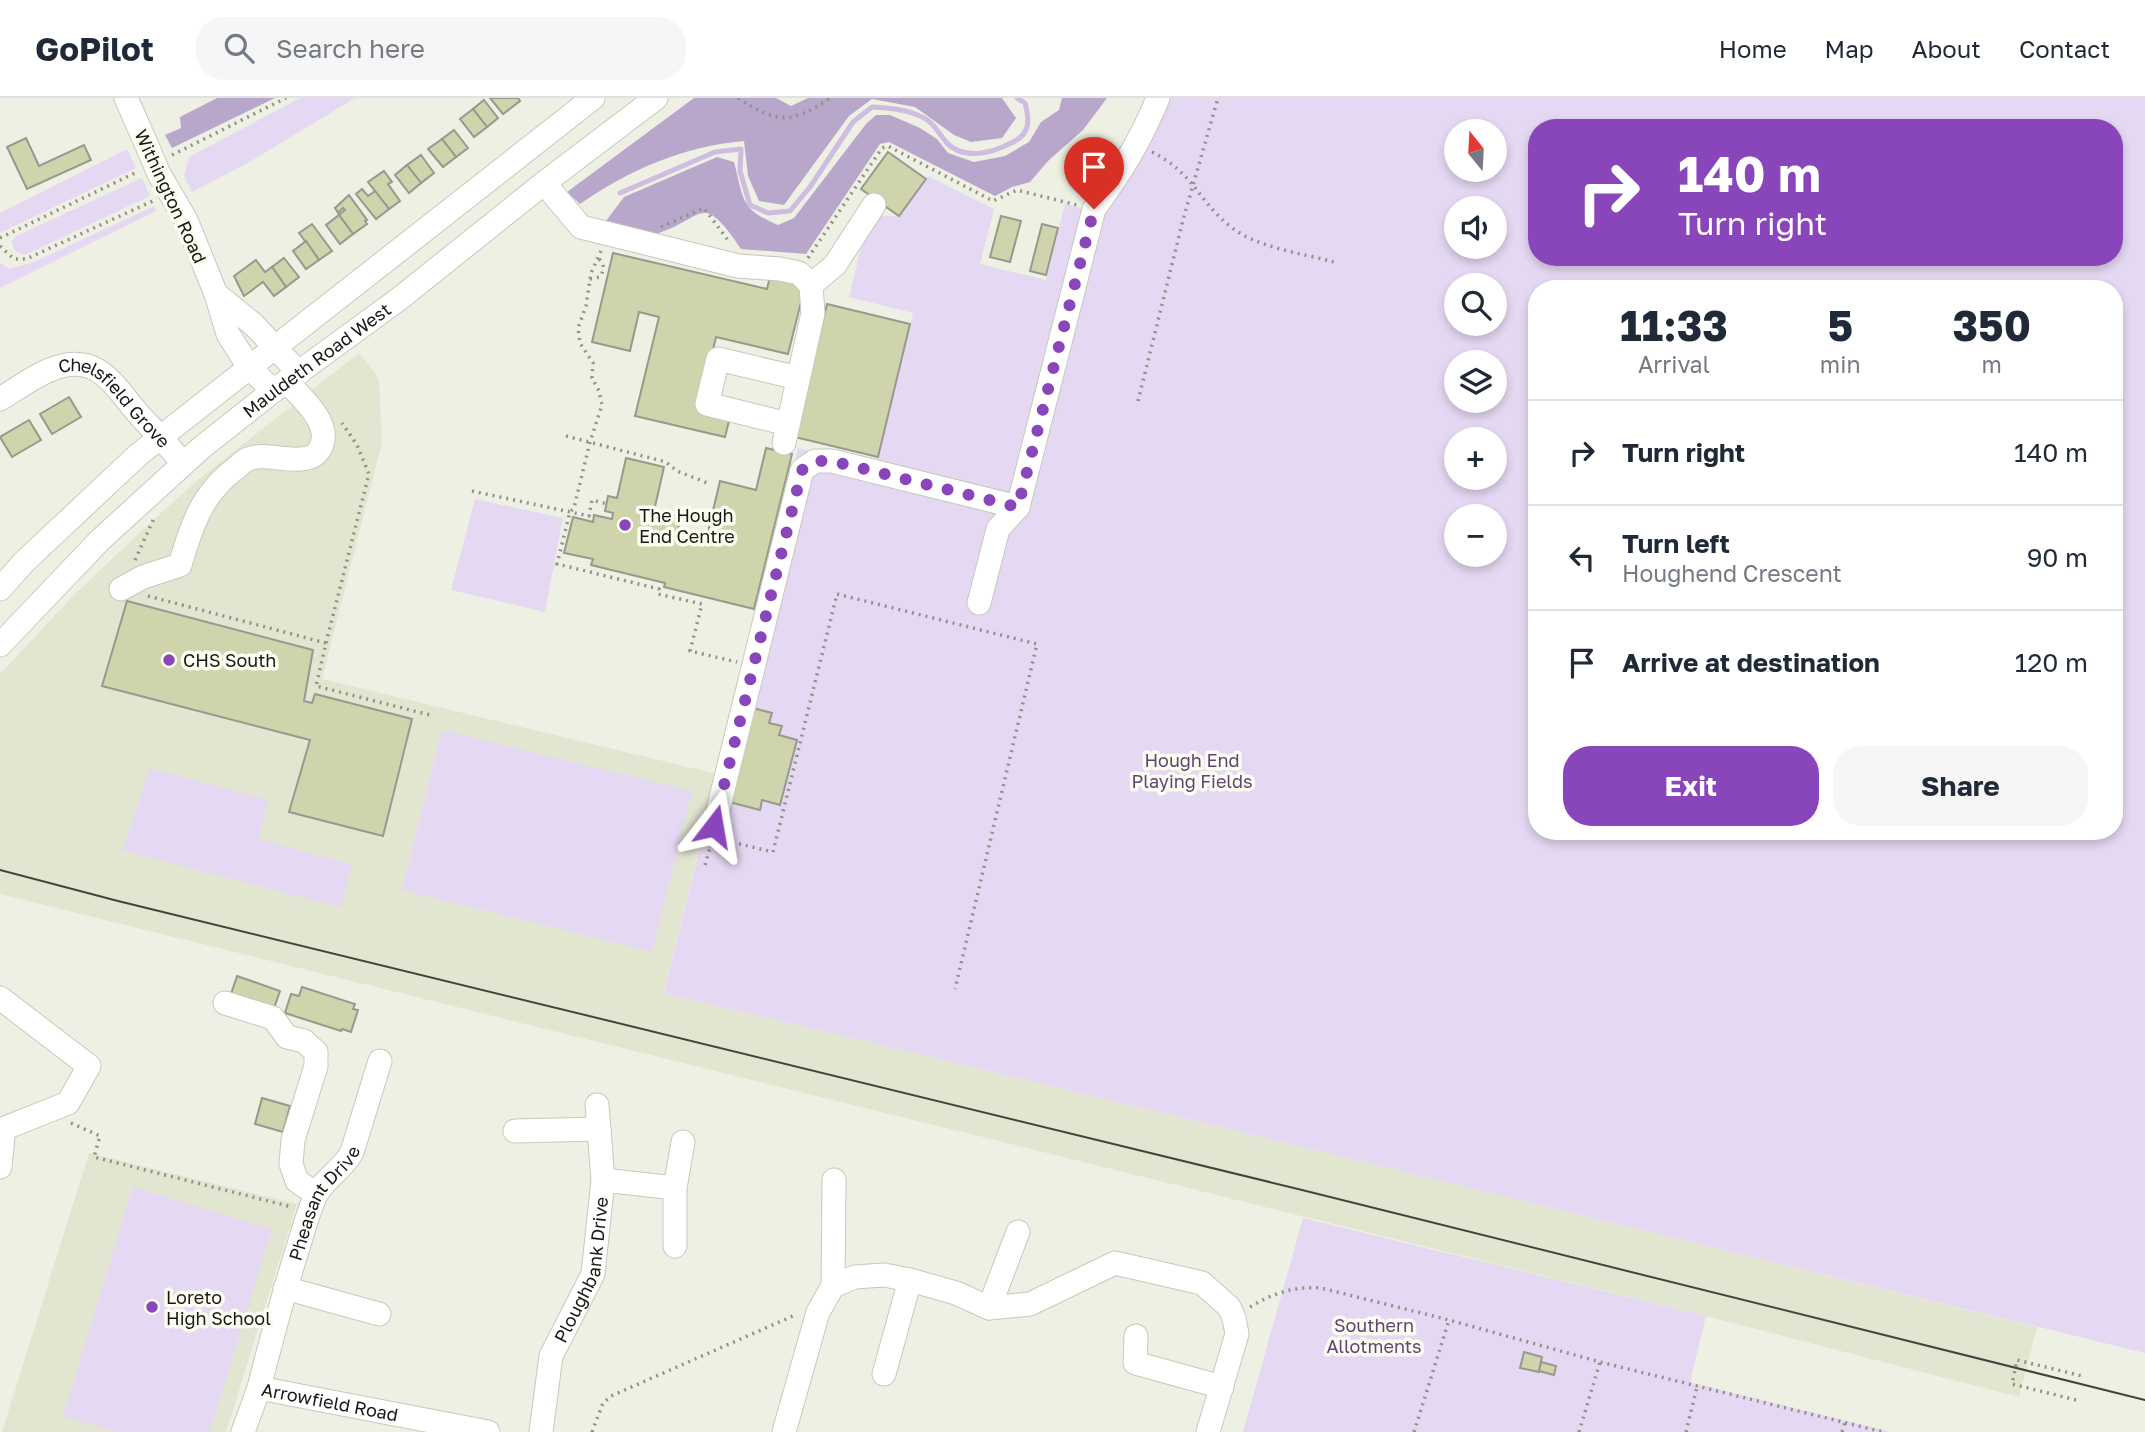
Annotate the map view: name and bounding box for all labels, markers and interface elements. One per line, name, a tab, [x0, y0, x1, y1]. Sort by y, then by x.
search box	[196, 17, 686, 80]
text: GoPilot	[35, 29, 154, 68]
icon: search	[220, 29, 258, 67]
text: Search here	[276, 33, 425, 64]
text: Home	[1719, 34, 1787, 63]
text: Map	[1825, 34, 1874, 63]
text: About	[1912, 34, 1981, 63]
text: Contact	[2019, 34, 2110, 63]
north arrow	[1444, 119, 1507, 182]
map controls	[1444, 119, 1507, 567]
street label: Withington Road	[130, 126, 212, 266]
pin	[1064, 137, 1124, 209]
text: 140 m	[1678, 144, 1821, 203]
icon: right	[1563, 147, 1654, 238]
icon: arrive	[1075, 148, 1113, 186]
button: sound	[1444, 196, 1507, 259]
text: Turn right	[1678, 204, 1827, 242]
button: search	[1444, 273, 1507, 336]
street label: Mauldeth Road West	[238, 298, 395, 422]
text: 11:33	[1620, 300, 1728, 350]
text: 5	[1827, 300, 1853, 350]
text: 350	[1952, 300, 2031, 350]
button: layers	[1444, 350, 1507, 413]
text: Arrival	[1638, 350, 1710, 378]
text: min	[1820, 350, 1861, 378]
text: m	[1982, 350, 2002, 378]
street label: Chelsfield Grove	[56, 353, 175, 452]
button: +	[1444, 427, 1507, 490]
icon: right	[1563, 434, 1601, 472]
text: Turn right	[1622, 437, 1745, 468]
text: 140 m	[2014, 437, 2088, 468]
place label: The Hough End Centre	[639, 504, 735, 547]
button: −	[1444, 504, 1507, 567]
marker: The Hough End Centre	[617, 517, 633, 533]
text: Turn left	[1622, 528, 1730, 559]
icon: left	[1563, 539, 1601, 577]
text: 90 m	[2027, 542, 2088, 573]
text: Houghend Crescent	[1622, 559, 1842, 587]
icon: arrive	[1563, 644, 1601, 682]
text: Arrive at destination	[1622, 647, 1880, 678]
text: 120 m	[2015, 647, 2088, 678]
place label: CHS South	[183, 649, 276, 671]
marker: CHS South	[161, 652, 177, 668]
button: Exit	[1563, 746, 1819, 826]
button: Share	[1833, 746, 2088, 826]
park label: Hough End Playing Fields	[1131, 749, 1253, 792]
position arrow	[677, 789, 751, 863]
street label: Pheasant Drive	[284, 1144, 364, 1263]
street label: Ploughbank Drive	[549, 1196, 612, 1346]
place label: Loreto High School	[166, 1286, 271, 1329]
marker: Loreto High School	[144, 1299, 160, 1315]
park label: Southern Allotments	[1326, 1314, 1422, 1357]
street label: Arrowfield Road	[260, 1378, 400, 1426]

